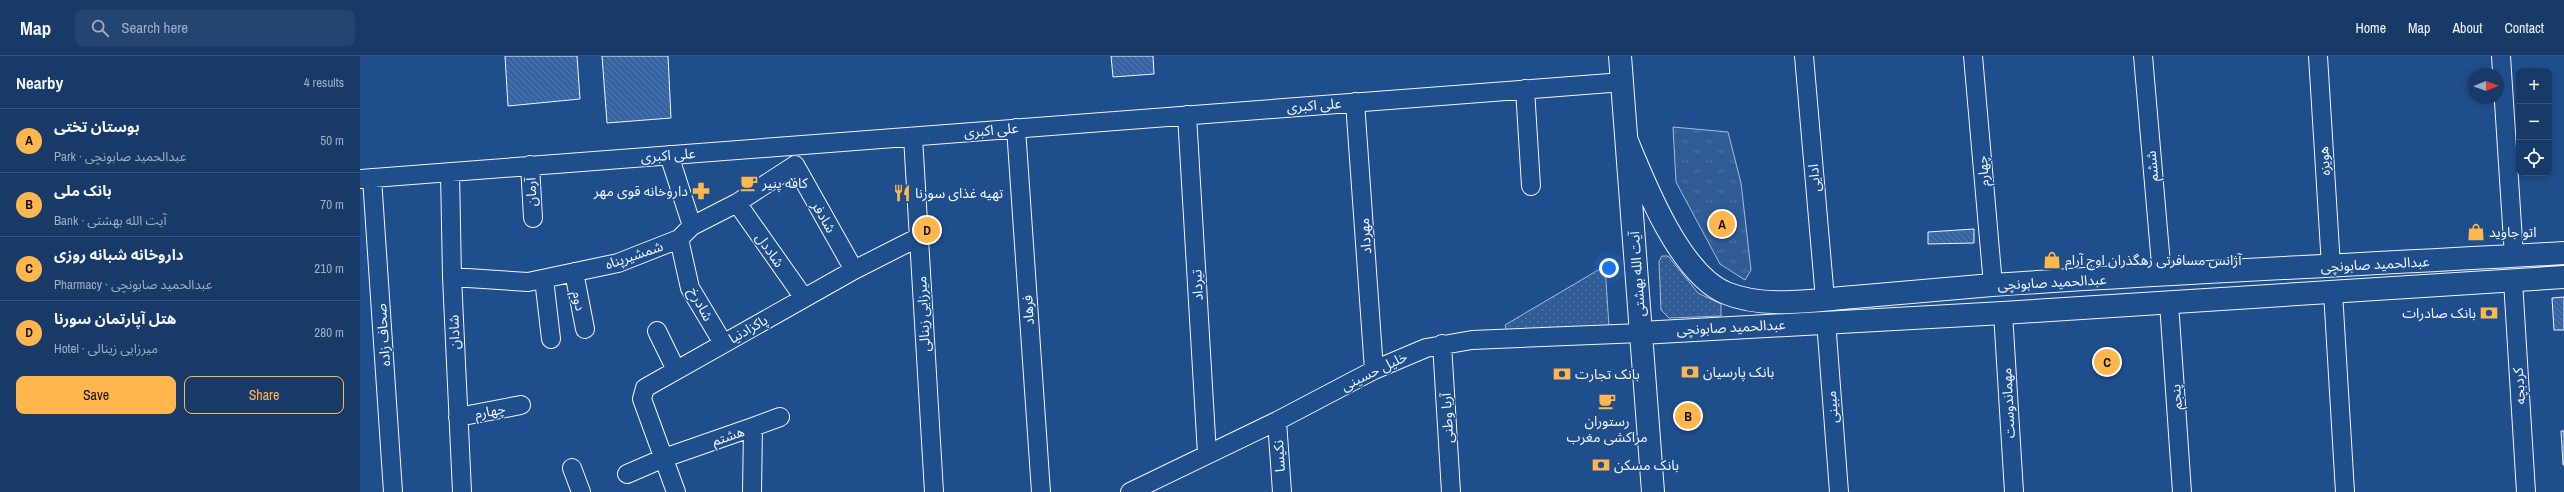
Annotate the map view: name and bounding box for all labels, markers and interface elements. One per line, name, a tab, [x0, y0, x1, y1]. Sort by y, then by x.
search box	[75, 10, 355, 46]
text: Map	[20, 15, 51, 41]
icon: search	[89, 17, 111, 39]
text: Search here	[121, 17, 188, 38]
text: Home	[2355, 19, 2386, 37]
text: Map	[2408, 19, 2430, 37]
text: About	[2452, 19, 2482, 37]
text: Contact	[2504, 19, 2544, 37]
north arrow	[2468, 68, 2504, 104]
map controls	[2516, 68, 2552, 176]
button: +	[2516, 68, 2552, 104]
text: Nearby	[16, 71, 63, 94]
text: 4 results	[304, 74, 344, 91]
street label: علی‌ اکبری	[1286, 94, 1342, 116]
button: −	[2516, 104, 2552, 140]
text: بوستان تختی	[54, 116, 140, 137]
street label: علی‌ اکبری	[963, 119, 1019, 141]
text: A	[25, 132, 33, 149]
text: 50 m	[320, 132, 344, 149]
button: locate	[2516, 140, 2552, 176]
street label: علی‌ اکبری	[640, 144, 696, 166]
street label: هویزه	[2314, 146, 2334, 176]
text: Park · عبدالحمید صابونچی	[54, 148, 186, 165]
street label: ششم	[2142, 150, 2164, 182]
street label: چهارم	[1973, 155, 1995, 187]
street label: ادایی	[1804, 163, 1824, 193]
cafe icon: کافه پنیر	[739, 173, 759, 193]
place label: کافه پنیر	[761, 174, 808, 193]
street label: آرمان	[521, 176, 541, 207]
text: بانک ملی	[54, 180, 112, 201]
pharmacy icon: داروخانه قوی مهر	[691, 181, 711, 201]
place label: داروخانه قوی مهر	[593, 182, 688, 200]
restaurant icon: تهیه غذای سورنا	[892, 183, 912, 203]
place label: تهیه غذای سورنا	[915, 184, 1003, 202]
text: B	[25, 196, 33, 213]
text: 70 m	[320, 196, 344, 213]
street label: شادفر	[807, 197, 840, 236]
pin: A	[1709, 209, 1735, 239]
text: Bank · آیت الله بهشتی	[54, 212, 167, 229]
pin: D	[914, 215, 940, 245]
street label: مهرداد	[1355, 217, 1375, 255]
shop icon: اتو جاوید	[2466, 222, 2486, 242]
place label: اتو جاوید	[2489, 223, 2537, 241]
street label: شاددل	[752, 229, 788, 271]
street label: آیت الله بهشتی	[1625, 230, 1649, 317]
street label: شمشیرپناه	[603, 237, 666, 274]
text: داروخانه شبانه روزی	[54, 244, 184, 265]
shop icon: آژانس مسافرتی رهگذران اوج آرام	[2042, 250, 2062, 270]
place label: آژانس مسافرتی رهگذران اوج آرام	[2065, 251, 2242, 271]
street label: عبدالحمید صابونچی	[2320, 252, 2430, 277]
your location	[1599, 258, 1619, 278]
text: C	[25, 260, 33, 277]
text: 210 m	[314, 260, 344, 277]
street label: تیرداد	[1187, 269, 1207, 301]
street label: عبدالحمید صابونچی	[1997, 270, 2107, 295]
text: Pharmacy · عبدالحمید صابونچی	[54, 276, 212, 293]
street label: میرزایی زینالی	[912, 276, 934, 352]
street label: شادرخ	[683, 284, 717, 325]
street label: دوم	[566, 290, 590, 313]
street label: فرهاد	[1018, 294, 1038, 326]
street label: صحاف زاده	[372, 303, 394, 367]
bank icon: بانک صادرات	[2479, 303, 2499, 323]
place label: بانک صادرات	[2402, 304, 2476, 322]
text: هتل آپارتمان سورنا	[54, 308, 176, 329]
street label: پاکزادنیا	[725, 311, 771, 348]
street label: شادان	[444, 314, 464, 350]
street label: عبدالحمید صابونچی	[1676, 315, 1786, 340]
text: D	[25, 324, 33, 341]
text: 280 m	[314, 324, 344, 341]
text: Hotel · میرزایی زینالی	[54, 340, 158, 357]
street label: خلیل حسینی	[1338, 347, 1410, 395]
pin: C	[2094, 347, 2120, 377]
bank icon: بانک پارسیان	[1680, 362, 1700, 382]
place label: بانک پارسیان	[1703, 363, 1775, 382]
bank icon: بانک تجارت	[1552, 364, 1572, 384]
place label: بانک تجارت	[1575, 365, 1640, 383]
street label: مهماندوست	[1997, 367, 2019, 439]
street label: کردبچه	[2509, 367, 2530, 405]
button: Save	[16, 376, 176, 414]
button: Share	[184, 376, 344, 414]
street label: پنجم	[2166, 383, 2188, 410]
street label: مبینی	[1822, 390, 1842, 424]
cafe icon: رستوران مراکشی مغرب	[1597, 391, 1617, 411]
street label: آریا وطنی	[1437, 392, 1457, 444]
street label: چهارم	[473, 399, 507, 425]
pin: B	[1675, 401, 1701, 431]
place label: رستوران مراکشی مغرب	[1566, 412, 1648, 446]
street label: هشتم	[709, 422, 747, 452]
street label: نکیسا	[1269, 439, 1289, 473]
bank icon: بانک مسکن	[1591, 455, 1611, 475]
place label: بانک مسکن	[1614, 456, 1679, 474]

